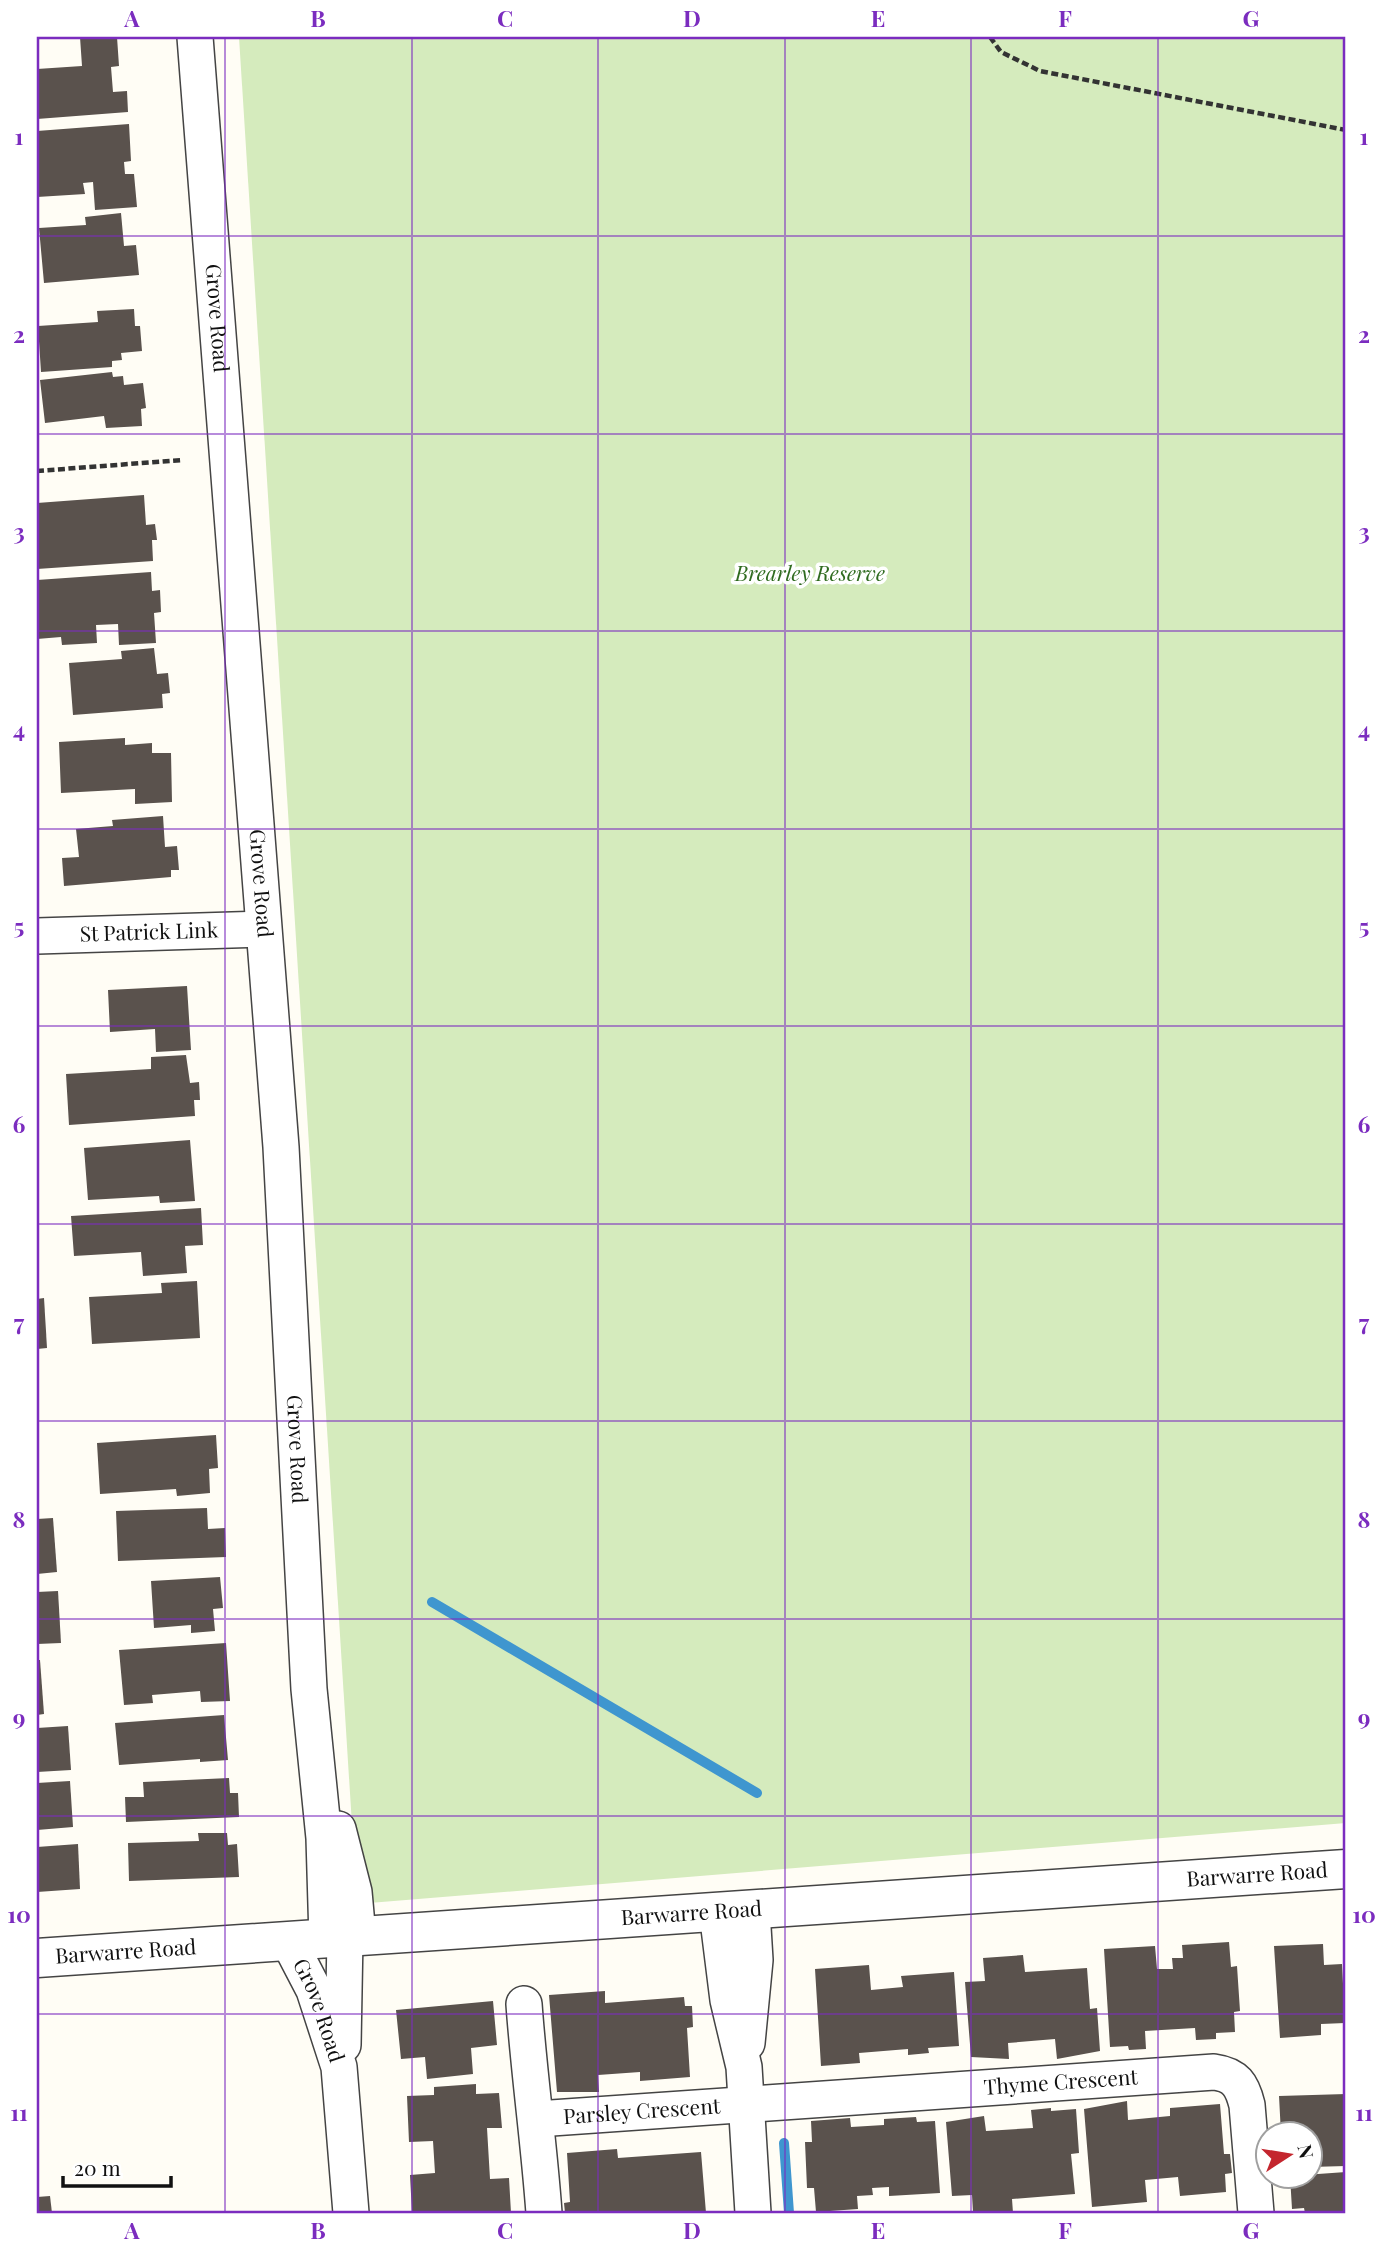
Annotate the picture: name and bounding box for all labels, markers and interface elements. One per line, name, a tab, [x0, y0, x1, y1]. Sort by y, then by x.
text: A	[123, 2, 140, 33]
text: B	[310, 2, 326, 33]
text: C	[497, 2, 513, 33]
text: D	[683, 2, 701, 33]
text: E	[871, 2, 885, 33]
text: F	[1058, 2, 1072, 33]
text: G	[1243, 2, 1260, 33]
text: 1	[15, 120, 24, 151]
text: 1	[1360, 120, 1369, 151]
street label: Grove Road	[201, 263, 237, 373]
text: 2	[13, 318, 25, 349]
text: 2	[1358, 318, 1370, 349]
text: 3	[13, 515, 25, 546]
text: 3	[1358, 515, 1370, 546]
park label: Brearley Reserve	[734, 558, 885, 586]
text: 4	[13, 713, 25, 744]
text: 4	[1358, 713, 1370, 744]
street label: Grove Road	[244, 828, 281, 939]
text: 5	[14, 910, 24, 941]
text: 5	[1359, 910, 1369, 941]
street label: St Patrick Link	[79, 914, 219, 947]
text: 6	[13, 1108, 26, 1139]
text: 6	[1358, 1108, 1371, 1139]
text: 7	[14, 1306, 25, 1337]
text: 7	[1359, 1306, 1370, 1337]
street label: Grove Road	[282, 1394, 315, 1504]
text: 8	[13, 1503, 25, 1534]
text: 8	[1358, 1503, 1370, 1534]
text: 9	[13, 1701, 25, 1732]
text: 9	[1358, 1701, 1370, 1732]
street label: Barwarre Road	[1186, 1854, 1329, 1892]
street label: Barwarre Road	[620, 1893, 763, 1930]
text: 10	[7, 1898, 31, 1929]
text: 10	[1352, 1898, 1376, 1929]
street label: Barwarre Road	[54, 1931, 197, 1969]
street label: Grove Road	[288, 1953, 352, 2065]
street label: Thyme Crescent	[983, 2061, 1139, 2100]
street label: Parsley Crescent	[562, 2090, 722, 2129]
text: 11	[10, 2096, 28, 2127]
text: 11	[1355, 2096, 1373, 2127]
north arrow	[1254, 2120, 1324, 2190]
text: N	[1292, 2142, 1321, 2161]
scale bar	[63, 2145, 172, 2189]
text: 20 m	[74, 2153, 121, 2181]
text: A	[123, 2214, 140, 2245]
text: B	[310, 2214, 326, 2245]
text: C	[497, 2214, 513, 2245]
text: D	[683, 2214, 701, 2245]
text: E	[871, 2214, 885, 2245]
text: F	[1058, 2214, 1072, 2245]
text: G	[1243, 2214, 1260, 2245]

